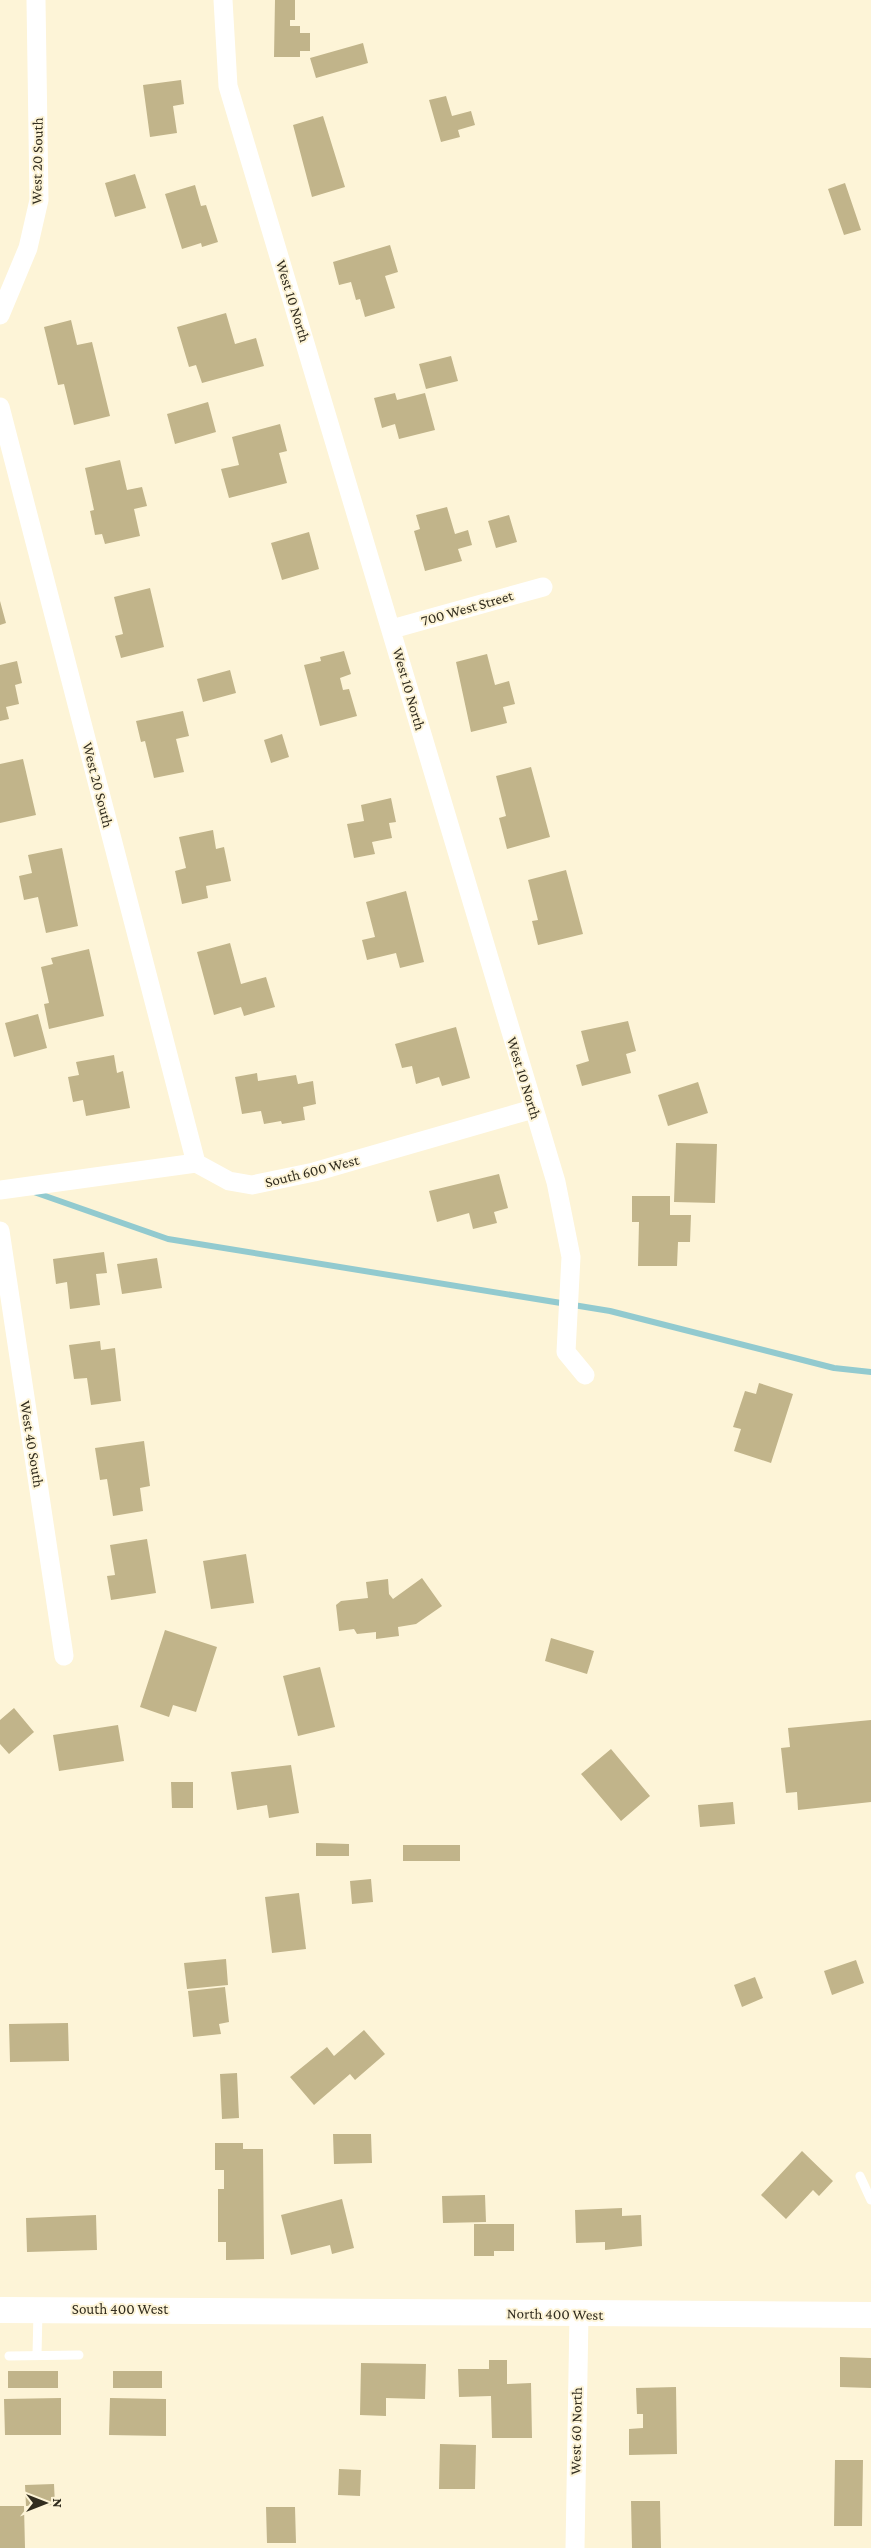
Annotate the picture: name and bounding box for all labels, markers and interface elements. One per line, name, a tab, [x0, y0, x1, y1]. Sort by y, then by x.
street label: West 20 South	[28, 117, 46, 205]
street label: West 10 North	[273, 258, 313, 344]
street label: 700 West Street	[419, 587, 516, 629]
street label: West 10 North	[390, 646, 428, 732]
street label: West 20 South	[80, 741, 116, 829]
street label: West 10 North	[504, 1035, 544, 1121]
street label: South 600 West	[263, 1151, 362, 1190]
street label: West 40 South	[17, 1399, 47, 1489]
street label: South 400 West	[72, 2301, 169, 2317]
street label: North 400 West	[507, 2305, 604, 2323]
street label: West 60 North	[567, 2387, 585, 2475]
north arrow	[20, 2478, 70, 2528]
text: N	[50, 2498, 66, 2508]

